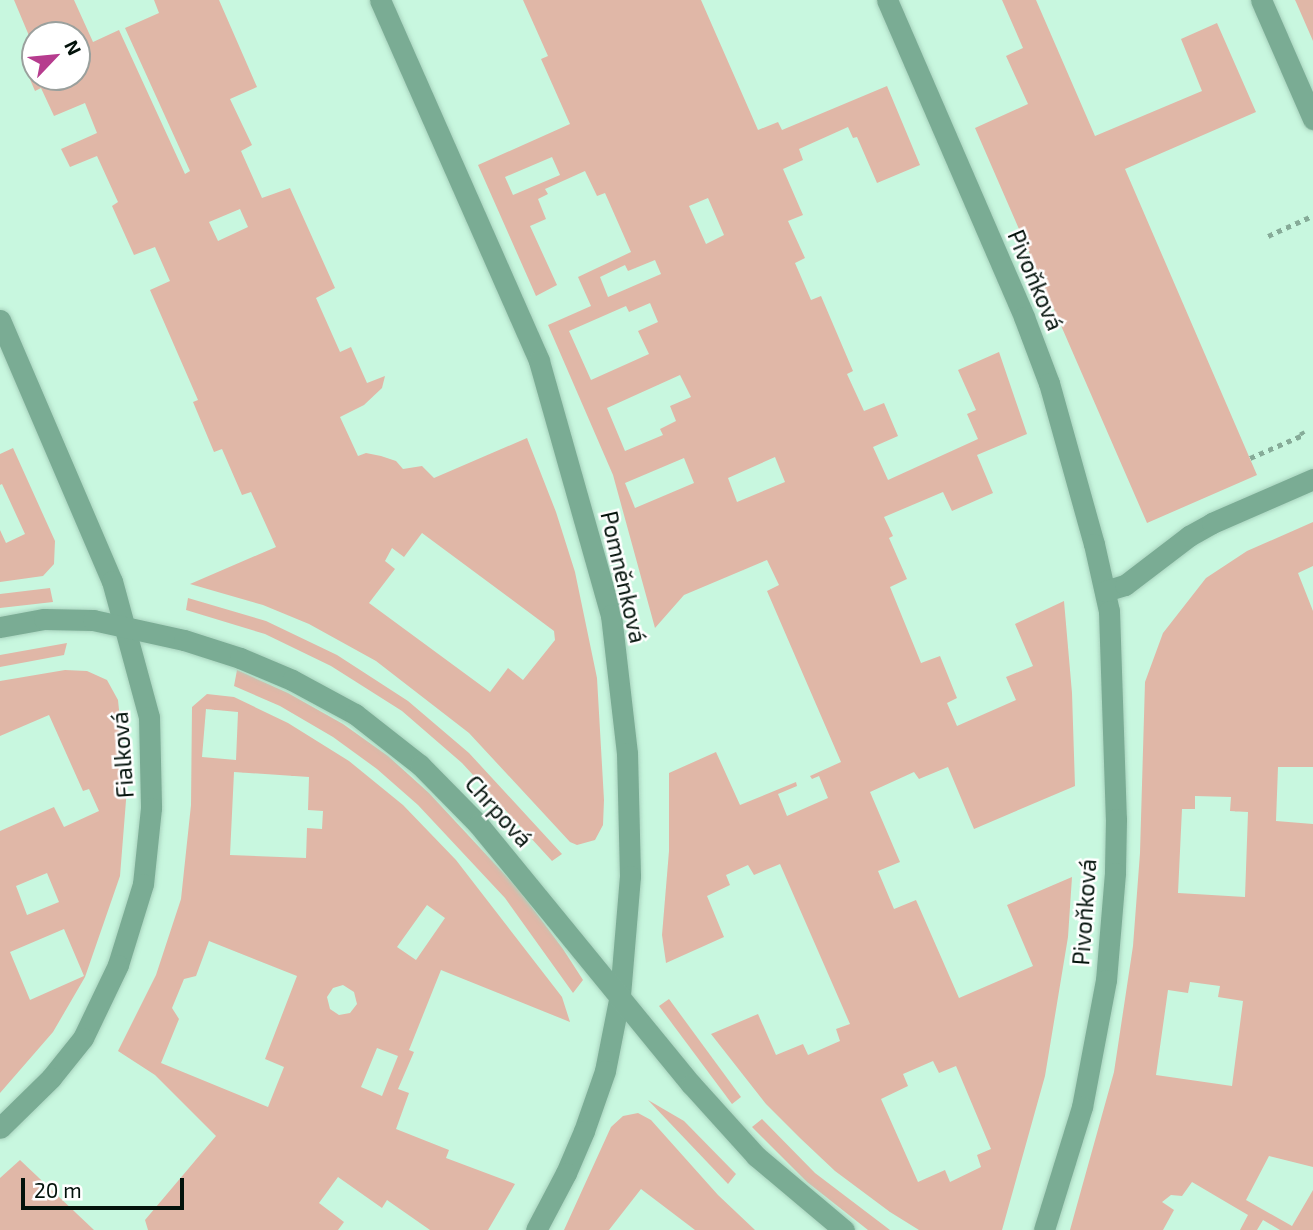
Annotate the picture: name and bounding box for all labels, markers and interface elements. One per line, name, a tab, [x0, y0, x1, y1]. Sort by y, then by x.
north arrow	[21, 21, 91, 91]
text: N	[60, 36, 87, 59]
street label: Pivoňková	[1002, 225, 1070, 335]
street label: Pomněnková	[595, 508, 653, 646]
street label: Fialková	[105, 711, 139, 799]
street label: Chrpová	[460, 770, 538, 852]
street label: Pivoňková	[1067, 858, 1101, 966]
scale bar	[24, 1164, 187, 1208]
text: 20 m	[34, 1177, 82, 1202]

